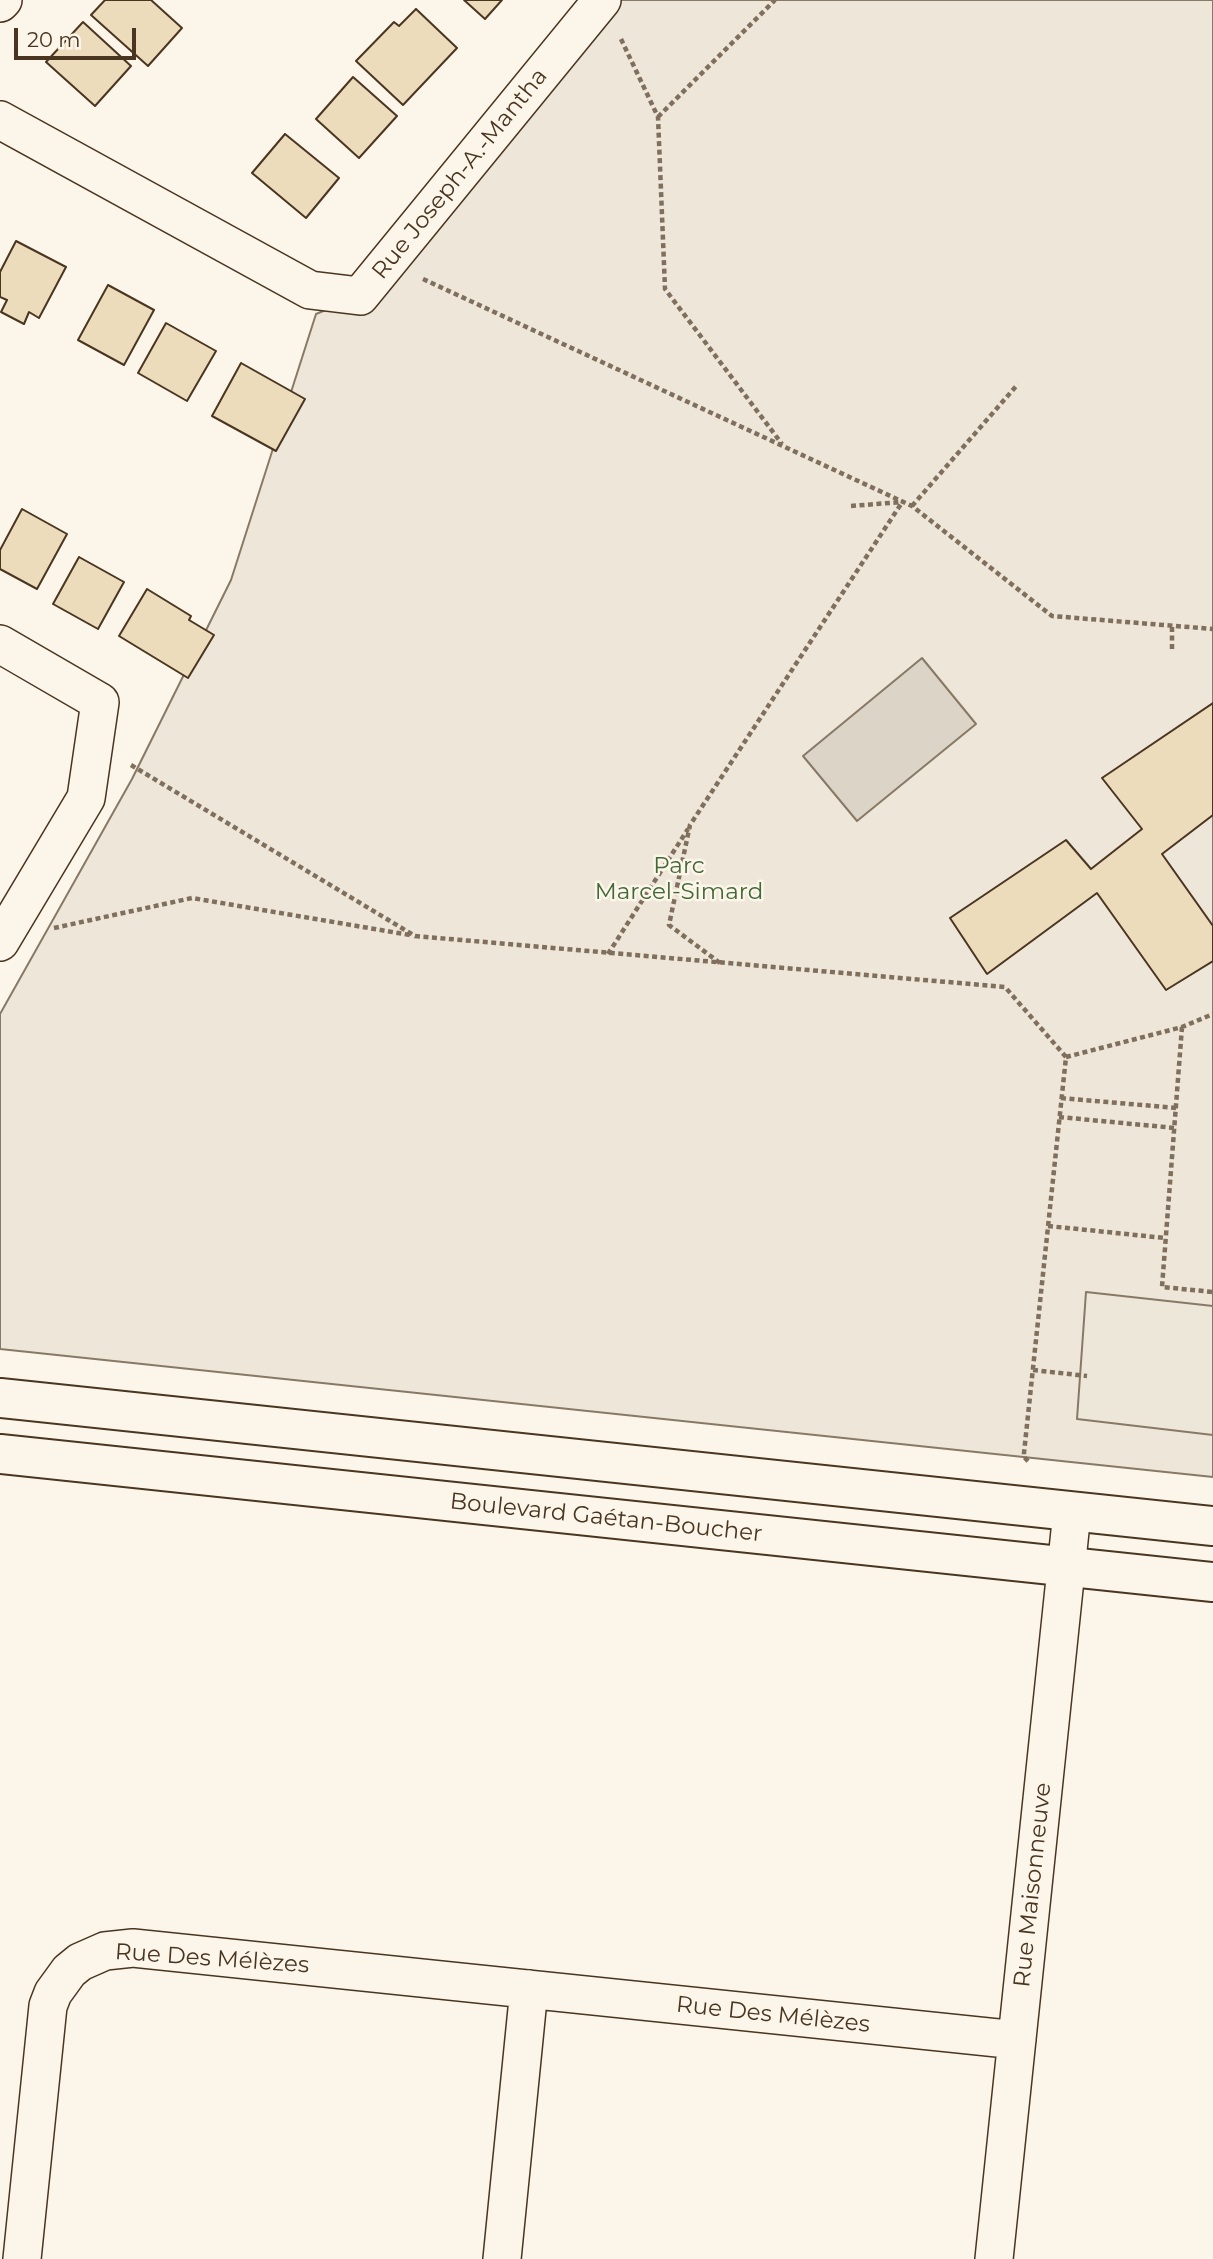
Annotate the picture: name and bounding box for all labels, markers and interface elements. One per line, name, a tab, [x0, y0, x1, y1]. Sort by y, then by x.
scale bar	[18, 14, 140, 58]
text: 20 m	[27, 27, 81, 52]
street label: Rue Joseph-A.-Mantha	[367, 63, 553, 285]
park label: Parc Marcel-Simard	[595, 852, 763, 906]
street label: Boulevard Gaétan-Boucher	[448, 1488, 764, 1548]
street label: Rue Maisonneuve	[1009, 1781, 1057, 1989]
street label: Rue Des Mélèzes	[114, 1938, 310, 1980]
street label: Rue Des Mélèzes	[675, 1991, 871, 2039]

